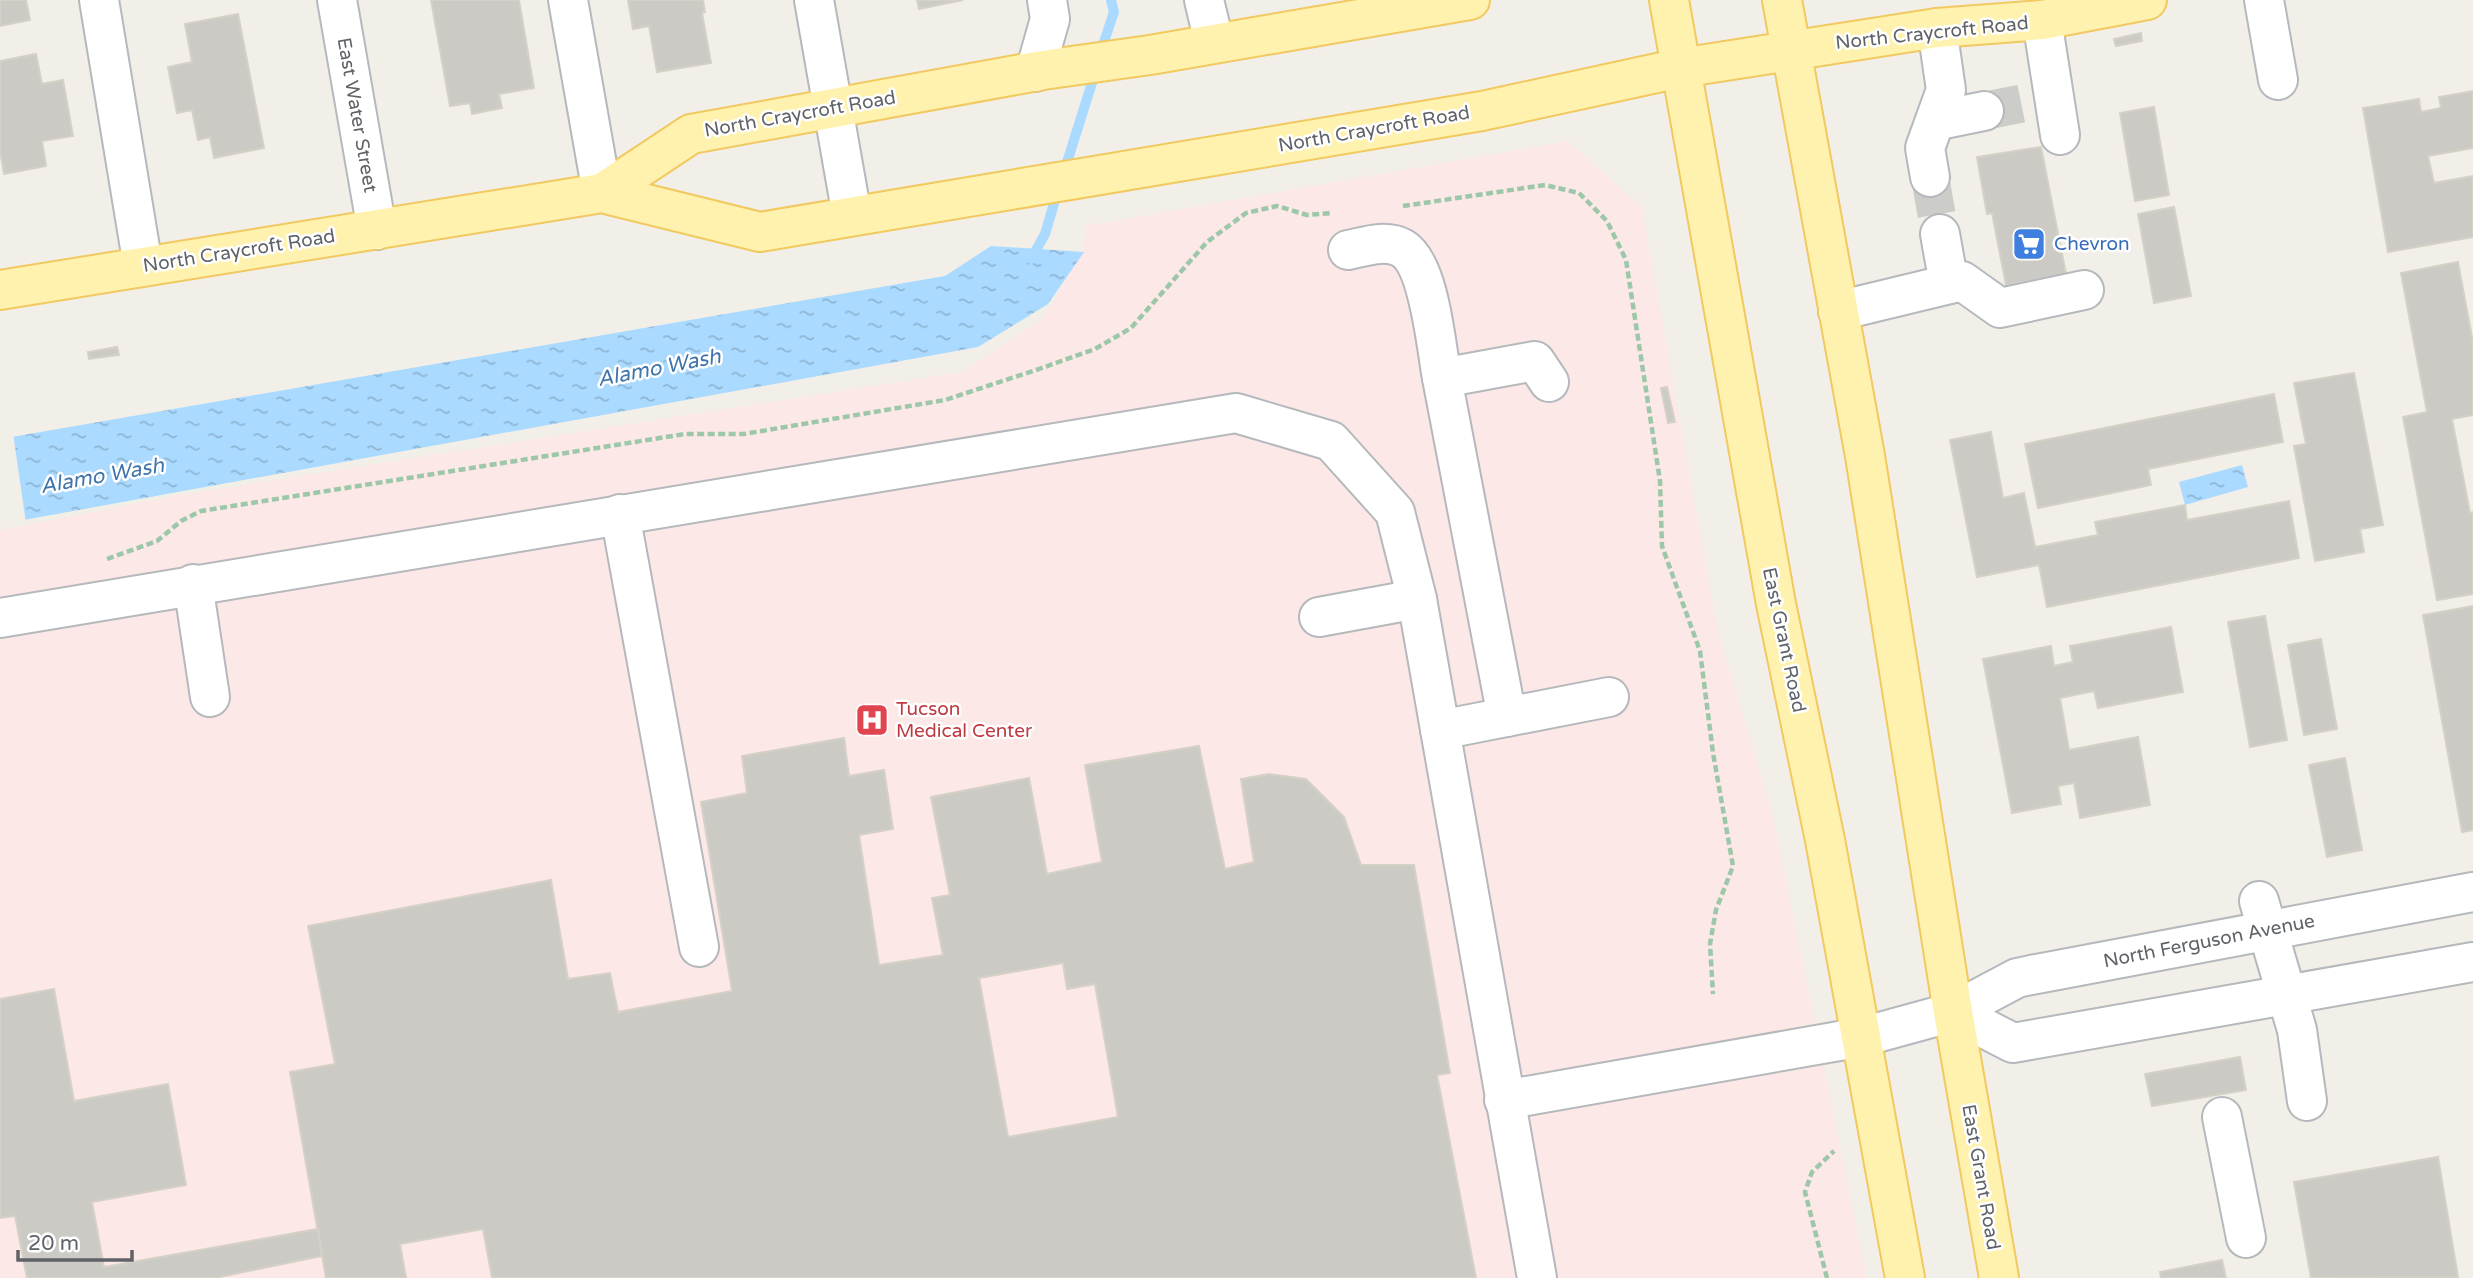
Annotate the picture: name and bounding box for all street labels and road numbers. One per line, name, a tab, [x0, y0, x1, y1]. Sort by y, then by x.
street label: North Craycroft Road	[1834, 12, 2030, 54]
street label: East Water Street	[333, 36, 381, 194]
street label: North Craycroft Road	[703, 86, 897, 142]
street label: North Craycroft Road	[1277, 101, 1471, 157]
street label: North Craycroft Road	[141, 225, 337, 277]
street label: East Grant Road	[1758, 566, 1810, 714]
street label: North Ferguson Avenue	[2101, 910, 2317, 972]
street label: East Grant Road	[1957, 1102, 2005, 1252]

